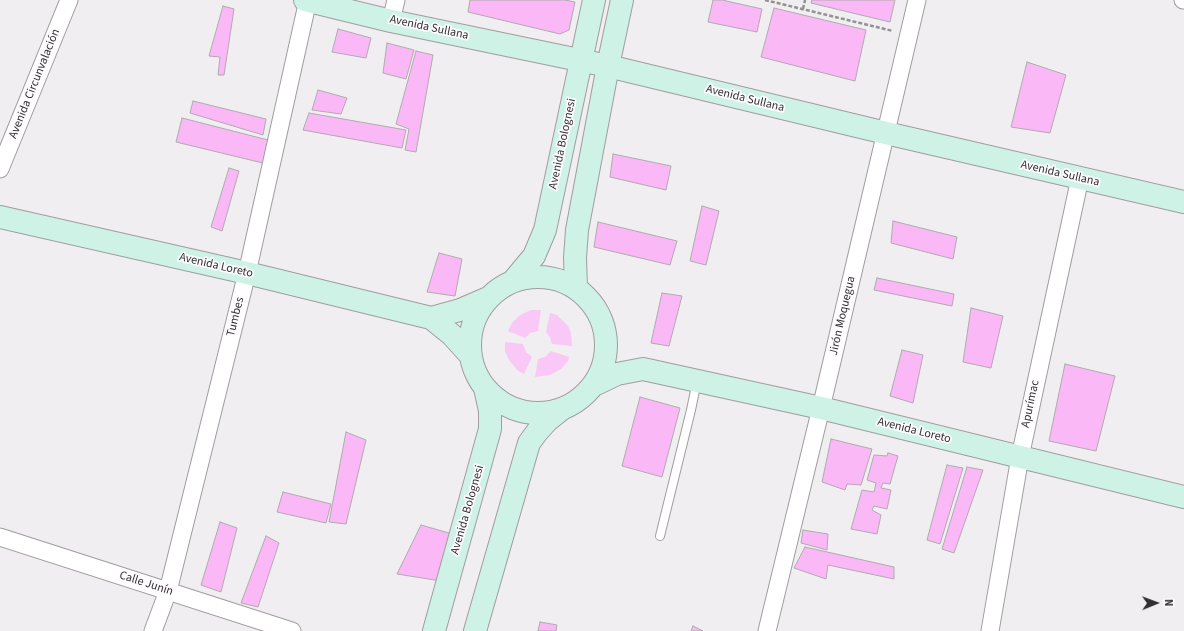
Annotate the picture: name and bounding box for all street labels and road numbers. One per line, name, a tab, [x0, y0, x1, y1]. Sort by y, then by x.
street label: Avenida Sullana	[388, 13, 470, 43]
street label: Avenida Circunvalación	[6, 27, 64, 141]
street label: Avenida Sullana	[704, 82, 786, 116]
street label: Avenida Bolognesi	[546, 97, 580, 191]
street label: Avenida Sullana	[1019, 158, 1101, 190]
street label: Avenida Loreto	[178, 251, 254, 281]
street label: Jirón Moquegua	[827, 275, 859, 357]
street label: Tumbes	[224, 296, 248, 338]
street label: Apurímac	[1019, 379, 1043, 429]
street label: Avenida Loreto	[876, 415, 952, 447]
street label: Avenida Bolognesi	[448, 464, 488, 556]
street label: Calle Junín	[117, 569, 175, 599]

